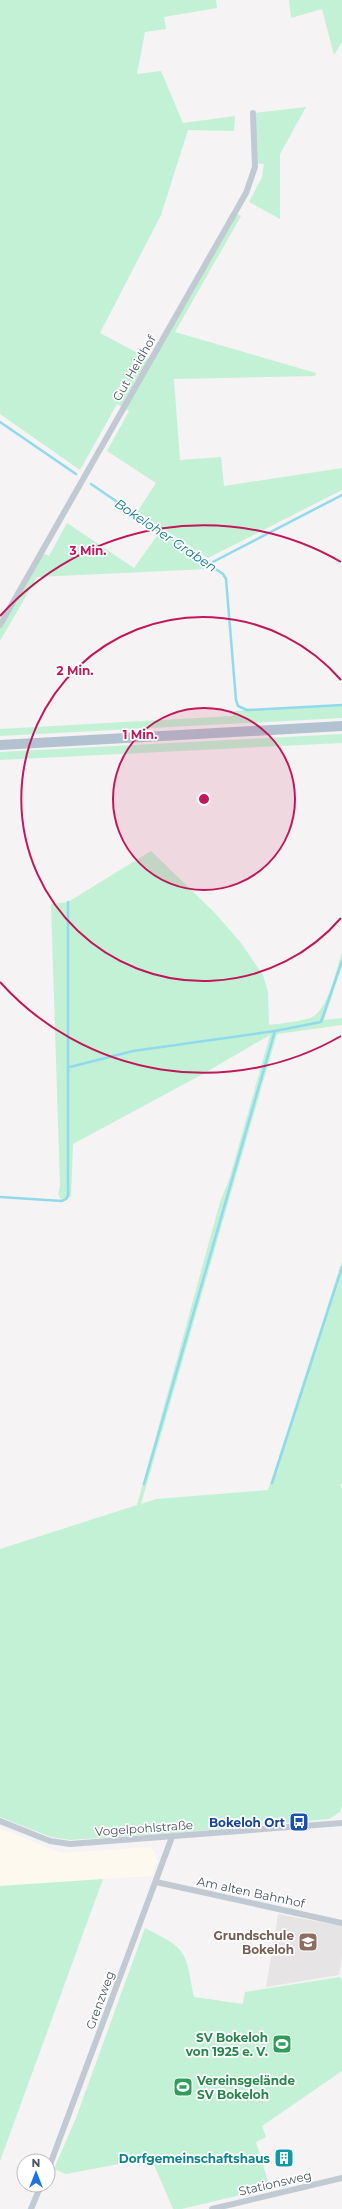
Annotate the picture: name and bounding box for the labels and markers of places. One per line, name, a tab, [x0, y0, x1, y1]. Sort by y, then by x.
centre of rings	[197, 792, 211, 806]
bus stop icon: Bokeloh Ort	[288, 1811, 310, 1833]
place label: Bokeloh Ort	[209, 1815, 286, 1830]
place label: Grundschule Bokeloh	[214, 1928, 294, 1957]
school or university icon: Grundschule Bokeloh	[297, 1931, 319, 1953]
place label: SV Bokeloh von 1925 e. V.	[185, 2030, 268, 2059]
sports icon: SV Bokeloh von 1925 e. V.	[271, 2033, 293, 2055]
place label: Vereinsgelände SV Bokeloh	[196, 2073, 295, 2102]
sports icon: Vereinsgelände SV Bokeloh	[172, 2076, 194, 2098]
building icon: Dorfgemeinschaftshaus	[273, 2147, 295, 2169]
place label: Dorfgemeinschaftshaus	[119, 2151, 271, 2166]

